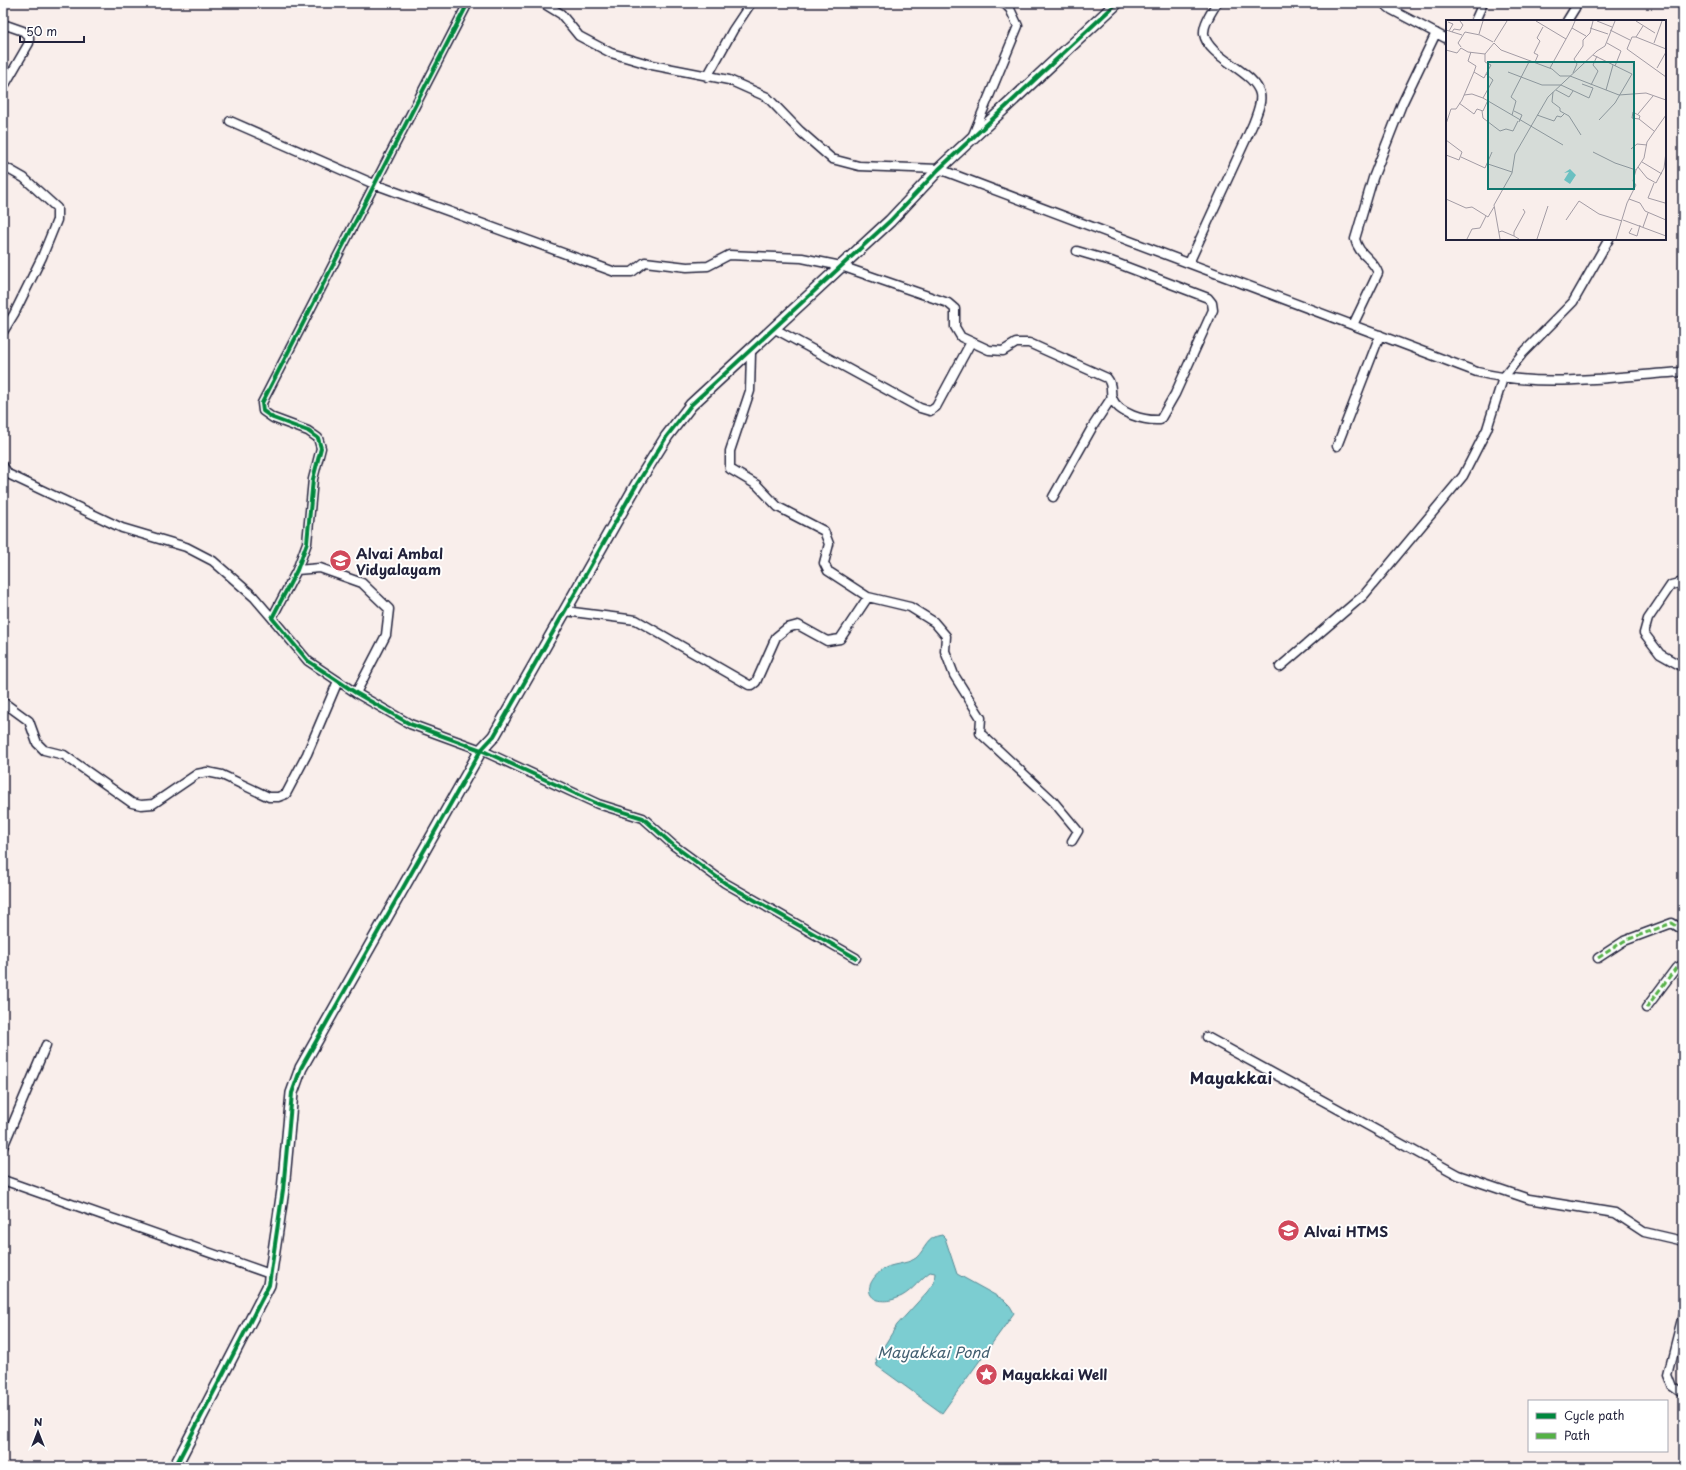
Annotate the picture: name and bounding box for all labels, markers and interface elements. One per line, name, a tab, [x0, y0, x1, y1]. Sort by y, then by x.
scale bar	[20, 18, 84, 44]
inset map	[1446, 20, 1666, 240]
text: 50 m	[26, 22, 57, 40]
place label: Alvai Ambal Vidyalayam	[356, 543, 443, 580]
school or university icon: Alvai Ambal Vidyalayam	[327, 548, 353, 574]
district label: Mayakkai	[1190, 1065, 1272, 1089]
school or university icon: Alvai HTMS	[1276, 1218, 1302, 1244]
place label: Alvai HTMS	[1304, 1221, 1388, 1242]
water label: Mayakkai Pond	[877, 1340, 991, 1363]
place icon: Mayakkai Well	[973, 1361, 999, 1387]
place label: Mayakkai Well	[1002, 1364, 1107, 1385]
legend	[1528, 1400, 1668, 1452]
text: Cycle path	[1564, 1406, 1625, 1424]
north arrow	[18, 1412, 58, 1452]
text: N	[34, 1413, 43, 1430]
text: Path	[1564, 1426, 1590, 1444]

